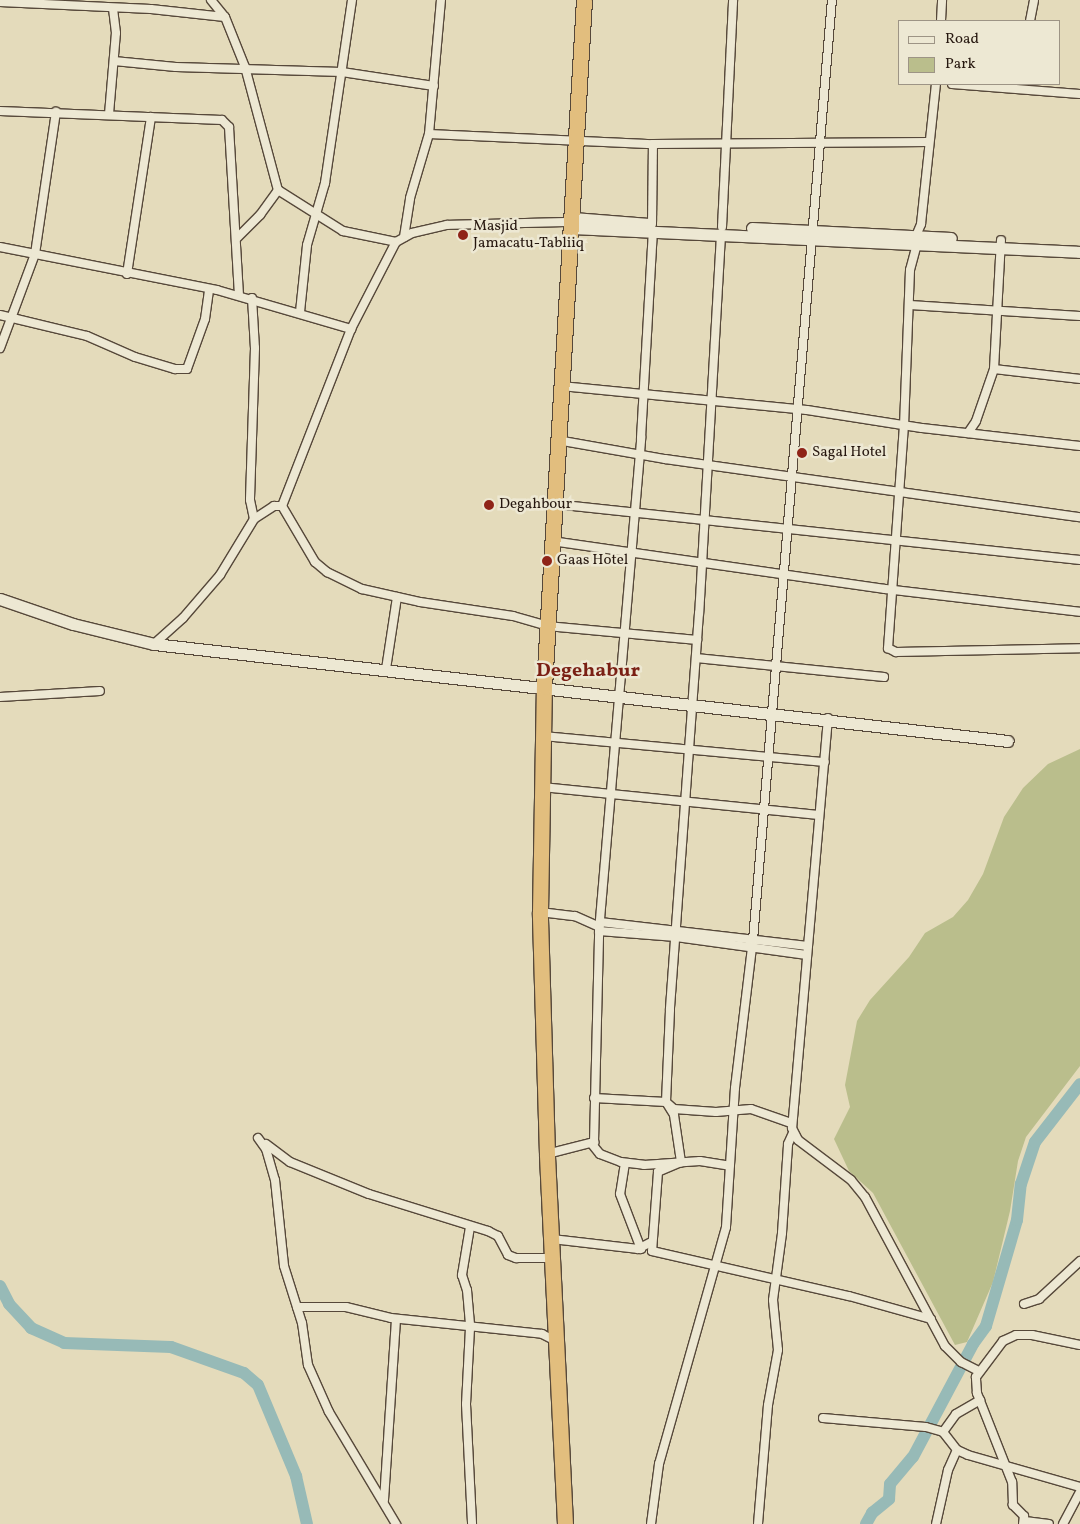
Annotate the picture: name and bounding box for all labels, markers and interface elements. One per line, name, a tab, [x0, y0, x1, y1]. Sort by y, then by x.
legend	[898, 20, 1060, 85]
text: Road	[945, 29, 979, 50]
text: Park	[945, 54, 976, 75]
place label: Masjid Jamacatu-Tabliiq	[473, 217, 584, 252]
marker: Masjid Jamacatu-Tabliiq	[457, 229, 469, 241]
place label: Sagal Hotel	[812, 444, 886, 462]
marker: Sagal Hotel	[796, 447, 808, 459]
place label: Degahbour	[499, 496, 572, 514]
marker: Degahbour	[483, 499, 495, 511]
place label: Gaas Hotel	[557, 552, 628, 570]
marker: Gaas Hotel	[541, 555, 553, 567]
district label: Degehabur	[536, 659, 640, 683]

